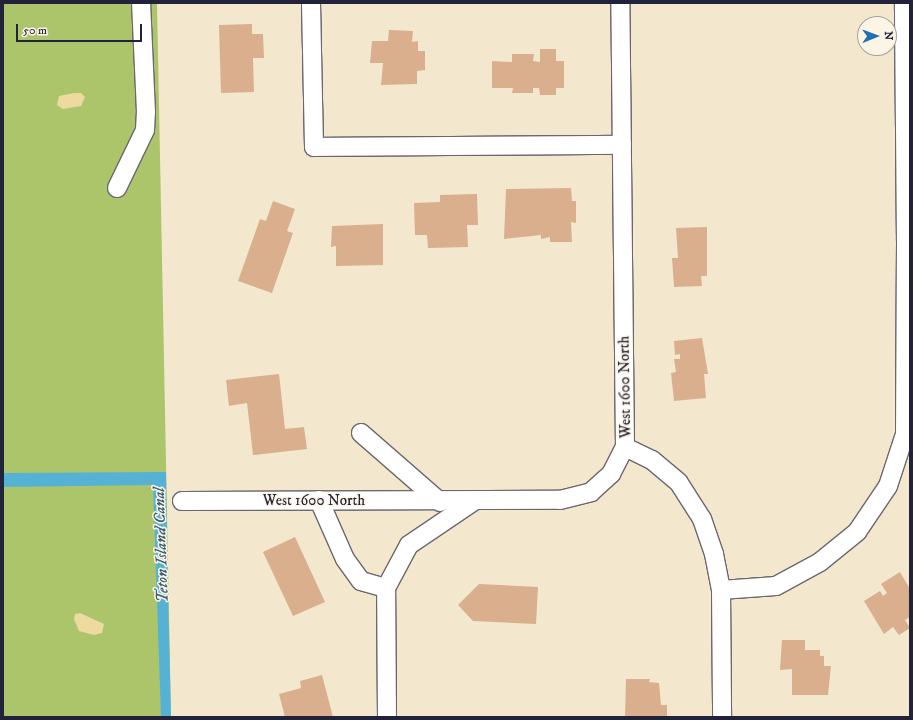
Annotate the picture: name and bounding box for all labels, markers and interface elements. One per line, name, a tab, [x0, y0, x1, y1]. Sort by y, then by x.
scale bar	[18, 16, 144, 42]
north arrow	[857, 16, 897, 56]
text: 50 m	[23, 23, 47, 38]
text: N	[881, 31, 895, 40]
street label: West 1600 North	[615, 336, 635, 438]
water label: Teton Island Canal	[149, 487, 173, 603]
street label: West 1600 North	[263, 492, 365, 510]

